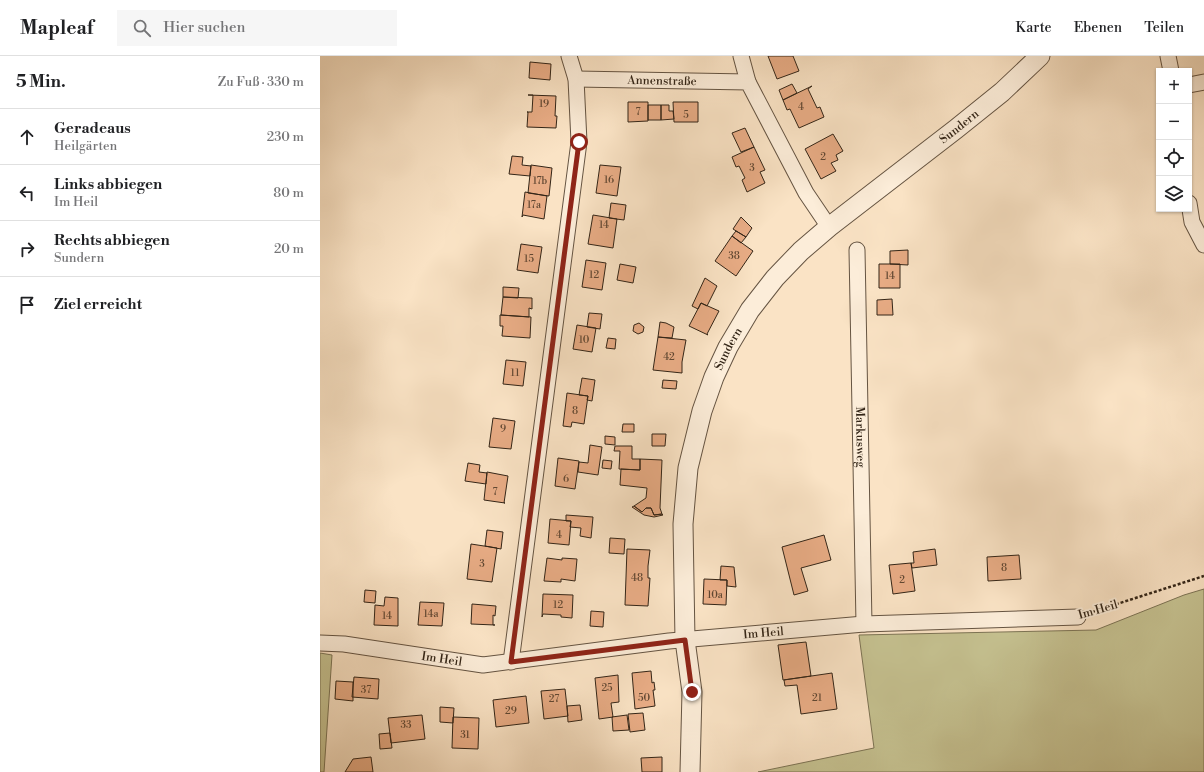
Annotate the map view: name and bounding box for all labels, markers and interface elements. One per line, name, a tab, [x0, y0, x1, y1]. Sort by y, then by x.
search box	[117, 10, 397, 46]
text: Mapleaf	[20, 16, 93, 40]
icon: search	[131, 17, 153, 39]
text: Hier suchen	[163, 18, 245, 37]
text: Karte	[1015, 19, 1052, 37]
text: Ebenen	[1074, 19, 1122, 37]
text: Teilen	[1144, 19, 1184, 37]
map controls	[1156, 68, 1192, 212]
button: +	[1156, 68, 1192, 104]
text: 5 Min.	[16, 71, 66, 93]
street label: Annenstraße	[626, 72, 697, 89]
text: Zu Fuß · 330 m	[218, 74, 304, 90]
house number: 19	[539, 98, 549, 110]
house number: 4	[798, 101, 804, 113]
button: −	[1156, 104, 1192, 140]
house number: 7	[635, 106, 641, 118]
street label: Sundern	[936, 106, 982, 147]
house number: 5	[683, 109, 689, 121]
text: Geradeaus	[54, 119, 131, 138]
icon: ahead	[16, 126, 38, 148]
text: 230 m	[267, 129, 304, 145]
route start	[570, 133, 588, 151]
text: Heilgärten	[54, 138, 117, 154]
button: locate	[1156, 140, 1192, 176]
house number: 2	[820, 151, 826, 163]
house number: 3	[749, 162, 755, 174]
house number: 16	[604, 174, 614, 186]
text: Links abbiegen	[54, 175, 162, 194]
house number: 17b	[533, 175, 548, 187]
button: layers	[1156, 176, 1192, 212]
icon: left	[16, 182, 38, 204]
text: 80 m	[273, 185, 304, 201]
text: Im Heil	[54, 194, 98, 210]
house number: 17a	[527, 199, 542, 211]
house number: 14	[599, 219, 609, 231]
text: Rechts abbiegen	[54, 231, 170, 250]
icon: right	[16, 238, 38, 260]
text: 20 m	[274, 241, 304, 257]
text: Sundern	[54, 250, 104, 266]
house number: 38	[728, 250, 740, 262]
house number: 15	[524, 253, 534, 265]
house number: 12	[589, 269, 599, 281]
house number: 14	[885, 270, 895, 282]
icon: arrive	[16, 294, 38, 316]
text: Ziel erreicht	[54, 295, 142, 314]
street label: Sundern	[711, 325, 745, 373]
house number: 10	[579, 334, 590, 346]
house number: 42	[663, 351, 675, 363]
house number: 11	[511, 367, 520, 379]
house number: 8	[572, 405, 578, 417]
street label: Markusweg	[852, 406, 869, 468]
house number: 9	[500, 423, 506, 435]
house number: 6	[563, 473, 569, 485]
house number: 7	[492, 486, 498, 498]
house number: 4	[556, 529, 562, 541]
house number: 3	[479, 558, 485, 570]
house number: 8	[1001, 562, 1007, 574]
house number: 48	[631, 572, 643, 584]
house number: 2	[899, 574, 905, 586]
house number: 10a	[707, 589, 724, 601]
street label: Im Heil	[1076, 597, 1120, 623]
house number: 12	[553, 599, 563, 611]
house number: 14a	[424, 608, 439, 620]
house number: 14	[382, 610, 392, 622]
street label: Im Heil	[743, 623, 785, 642]
street label: Im Heil	[421, 648, 464, 669]
house number: 25	[601, 682, 613, 694]
route end	[683, 683, 701, 701]
house number: 37	[361, 684, 371, 696]
house number: 50	[638, 692, 650, 704]
house number: 21	[812, 692, 823, 704]
house number: 27	[549, 693, 559, 705]
house number: 29	[505, 705, 517, 717]
house number: 33	[400, 719, 412, 731]
house number: 31	[460, 729, 470, 741]

